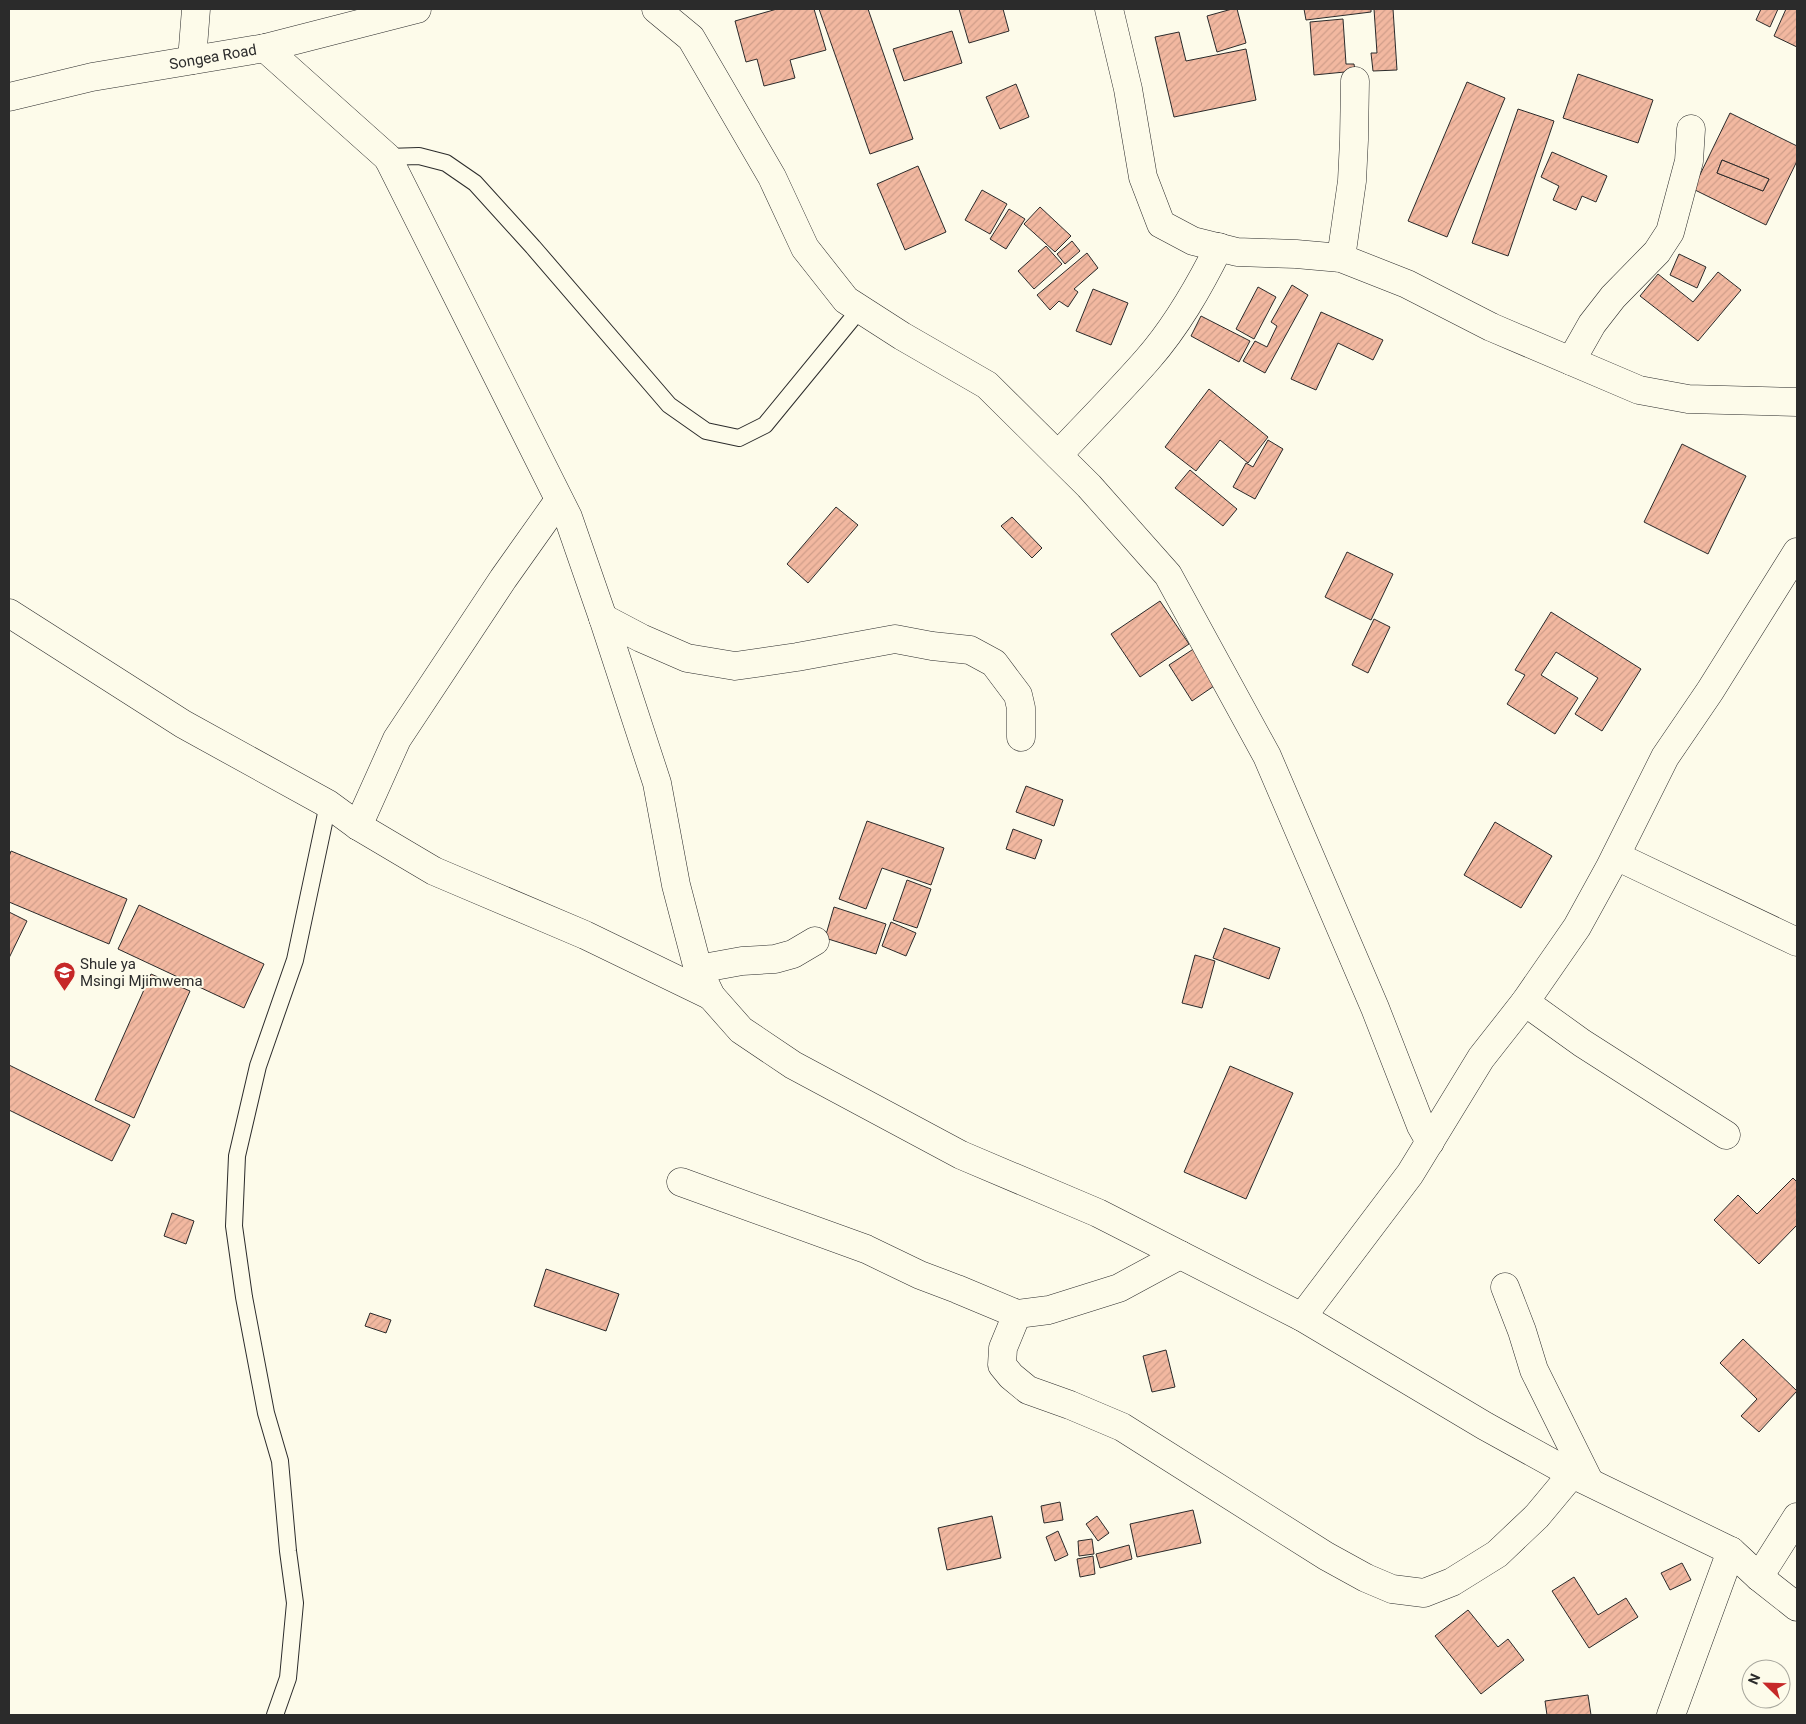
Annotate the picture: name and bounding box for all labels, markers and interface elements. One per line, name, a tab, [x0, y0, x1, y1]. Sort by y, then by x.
street label: Songea Road	[168, 40, 258, 74]
place label: Shule ya Msingi Mjimwema	[80, 955, 203, 990]
school or university icon: Shule ya Msingi Mjimwema	[52, 961, 76, 992]
north arrow	[1741, 1659, 1791, 1709]
text: N	[1745, 1671, 1763, 1687]

